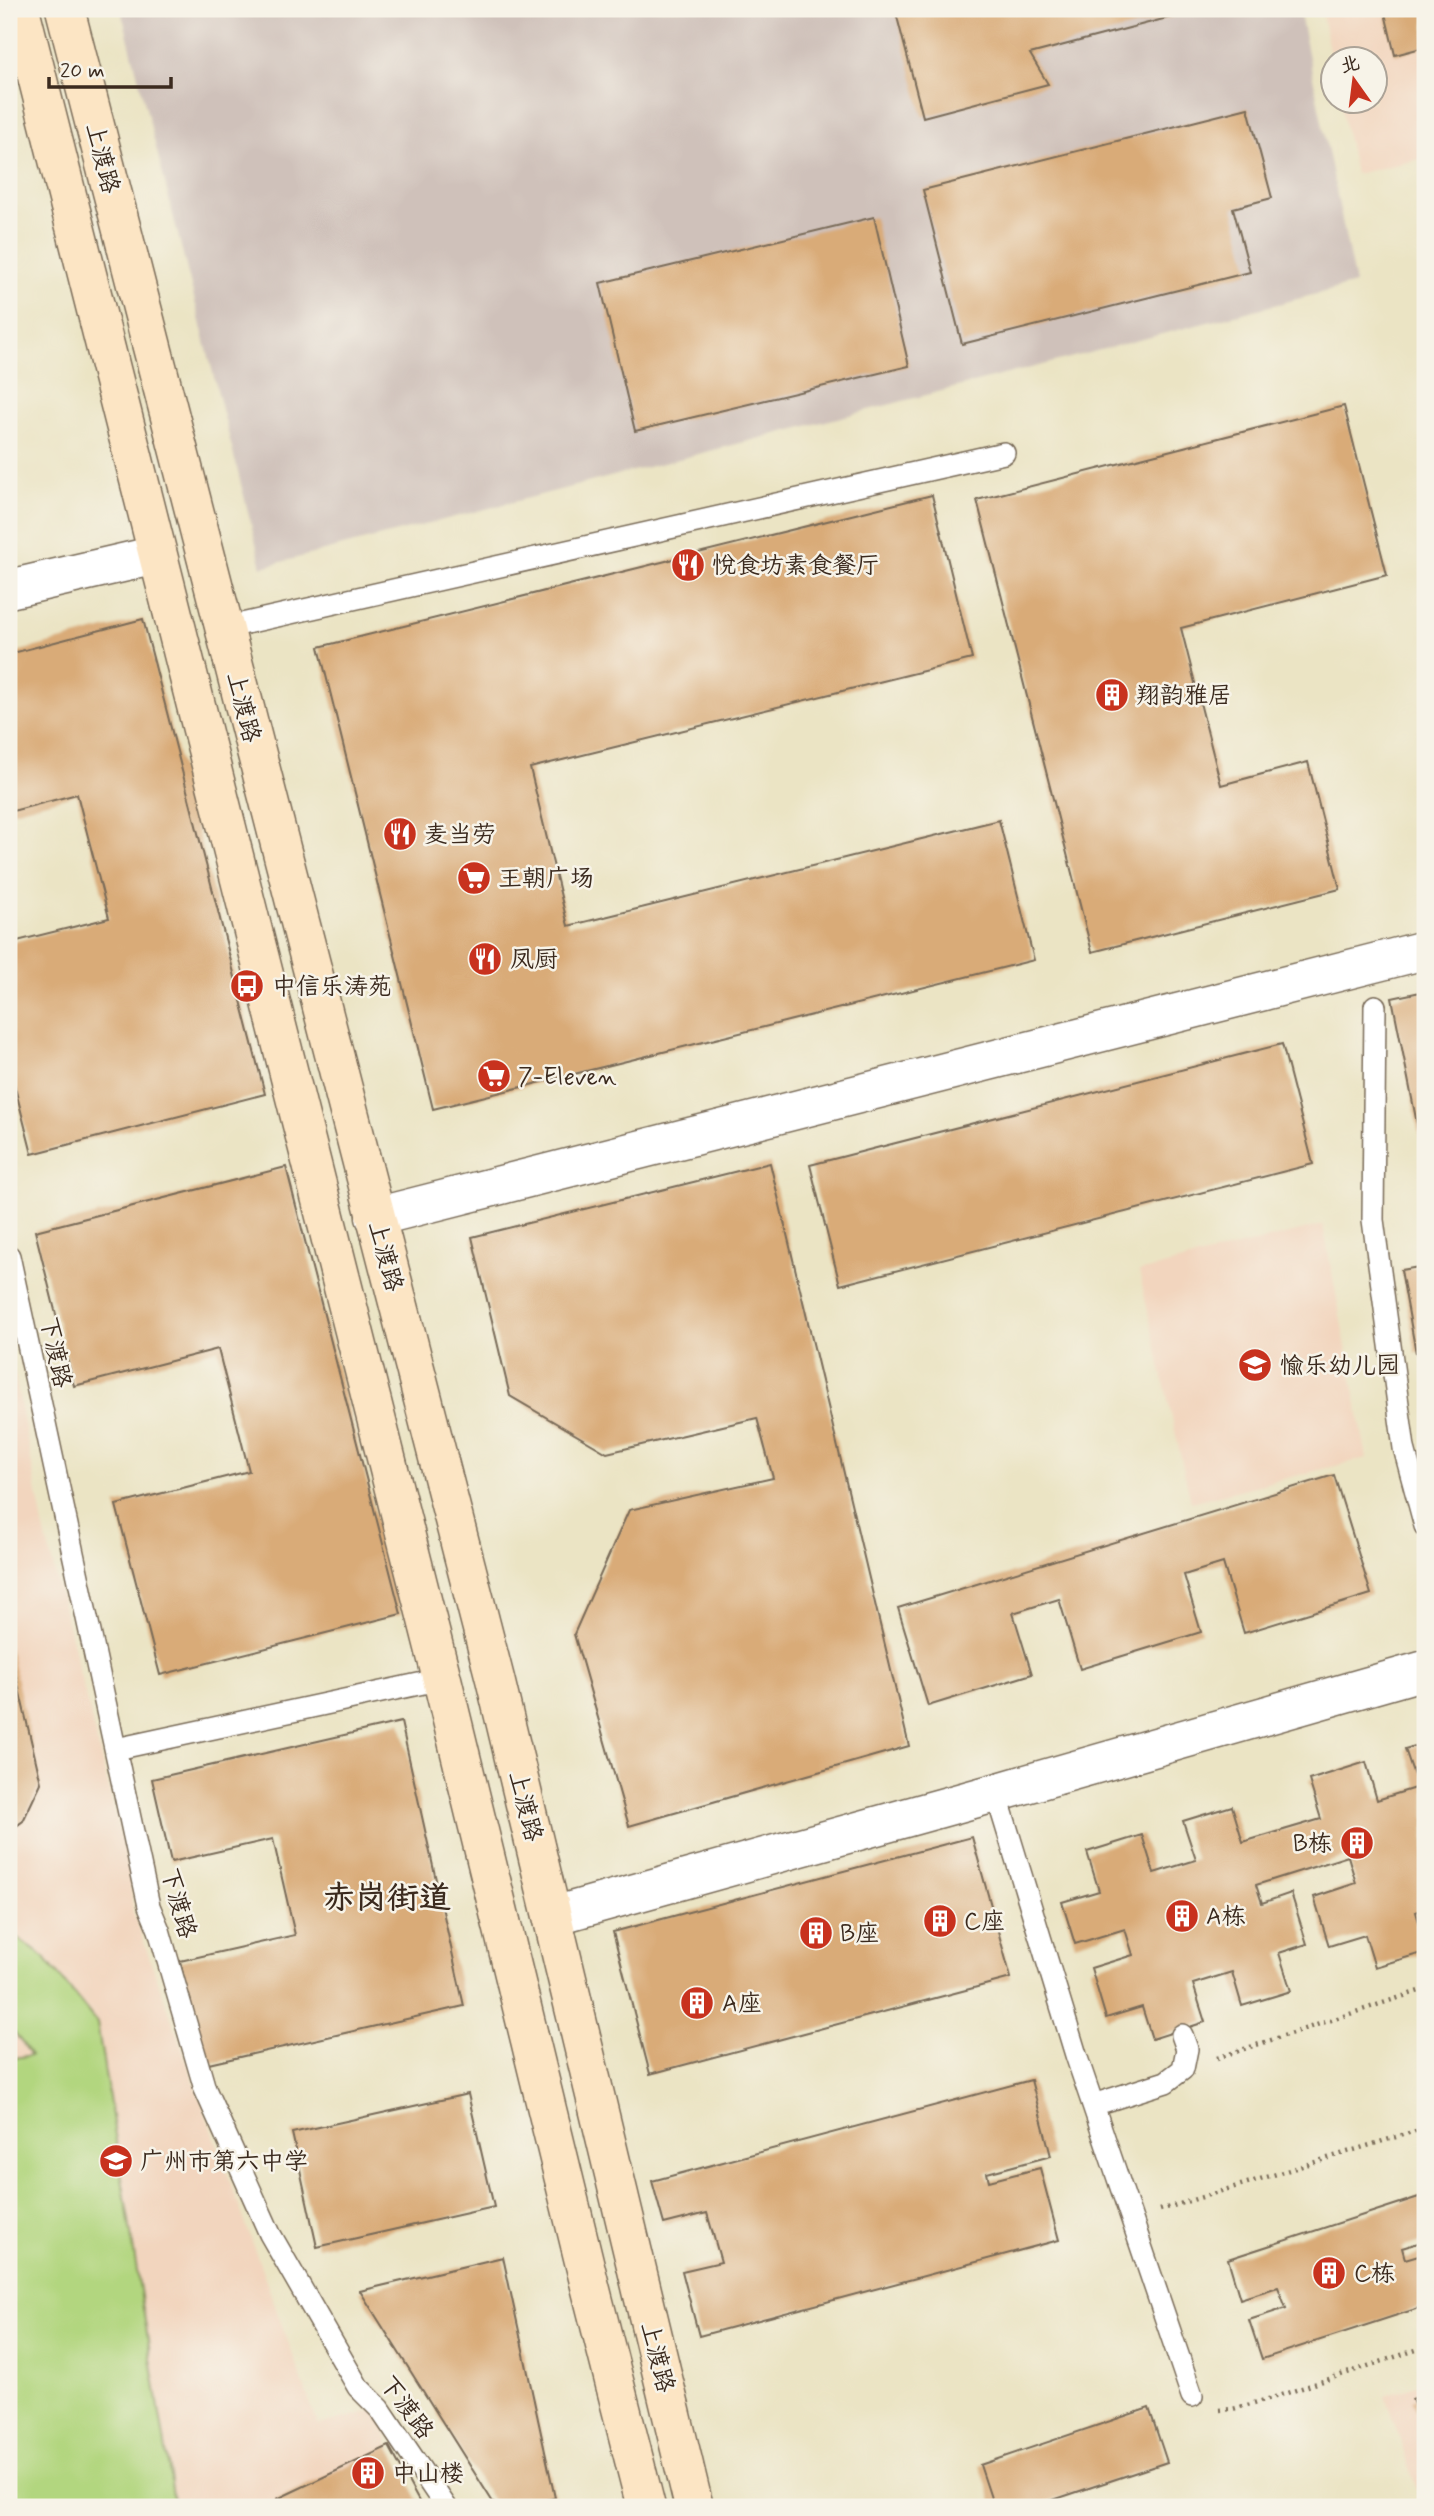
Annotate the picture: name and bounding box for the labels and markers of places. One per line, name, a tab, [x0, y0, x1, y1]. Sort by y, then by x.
restaurant icon: 悦食坊素食餐厅	[669, 546, 707, 584]
place label: 悦食坊素食餐厅	[712, 551, 880, 582]
building icon: 翔韵雅居	[1093, 676, 1131, 714]
place label: 翔韵雅居	[1136, 681, 1232, 712]
restaurant icon: 麦当劳	[381, 815, 419, 853]
place label: 麦当劳	[424, 820, 496, 851]
supermarket icon: 王朝广场	[455, 859, 493, 897]
place label: 王朝广场	[498, 864, 594, 895]
restaurant icon: 凤厨	[466, 940, 504, 978]
place label: 凤厨	[510, 945, 558, 976]
bus stop icon: 中信乐涛苑	[228, 967, 266, 1005]
place label: 中信乐涛苑	[272, 972, 392, 1003]
supermarket icon: 7-Eleven	[475, 1057, 513, 1095]
place label: 7-Eleven	[518, 1062, 617, 1093]
school or university icon: 愉乐幼儿园	[1236, 1346, 1274, 1384]
place label: 愉乐幼儿园	[1280, 1351, 1400, 1382]
building icon: B栋	[1338, 1824, 1376, 1862]
place label: B栋	[1293, 1829, 1332, 1860]
building icon: A栋	[1163, 1897, 1201, 1935]
building icon: C座	[921, 1902, 959, 1940]
place label: A栋	[1206, 1902, 1246, 1933]
place label: C座	[964, 1907, 1005, 1938]
building icon: B座	[797, 1914, 835, 1952]
place label: B座	[840, 1919, 879, 1950]
building icon: A座	[678, 1984, 716, 2022]
place label: A座	[722, 1989, 762, 2020]
school or university icon: 广州市第六中学	[97, 2142, 135, 2180]
place label: 广州市第六中学	[140, 2147, 308, 2178]
building icon: C栋	[1310, 2254, 1348, 2292]
place label: C栋	[1354, 2259, 1395, 2290]
building icon: 中山楼	[349, 2454, 387, 2492]
place label: 中山楼	[392, 2459, 464, 2490]

